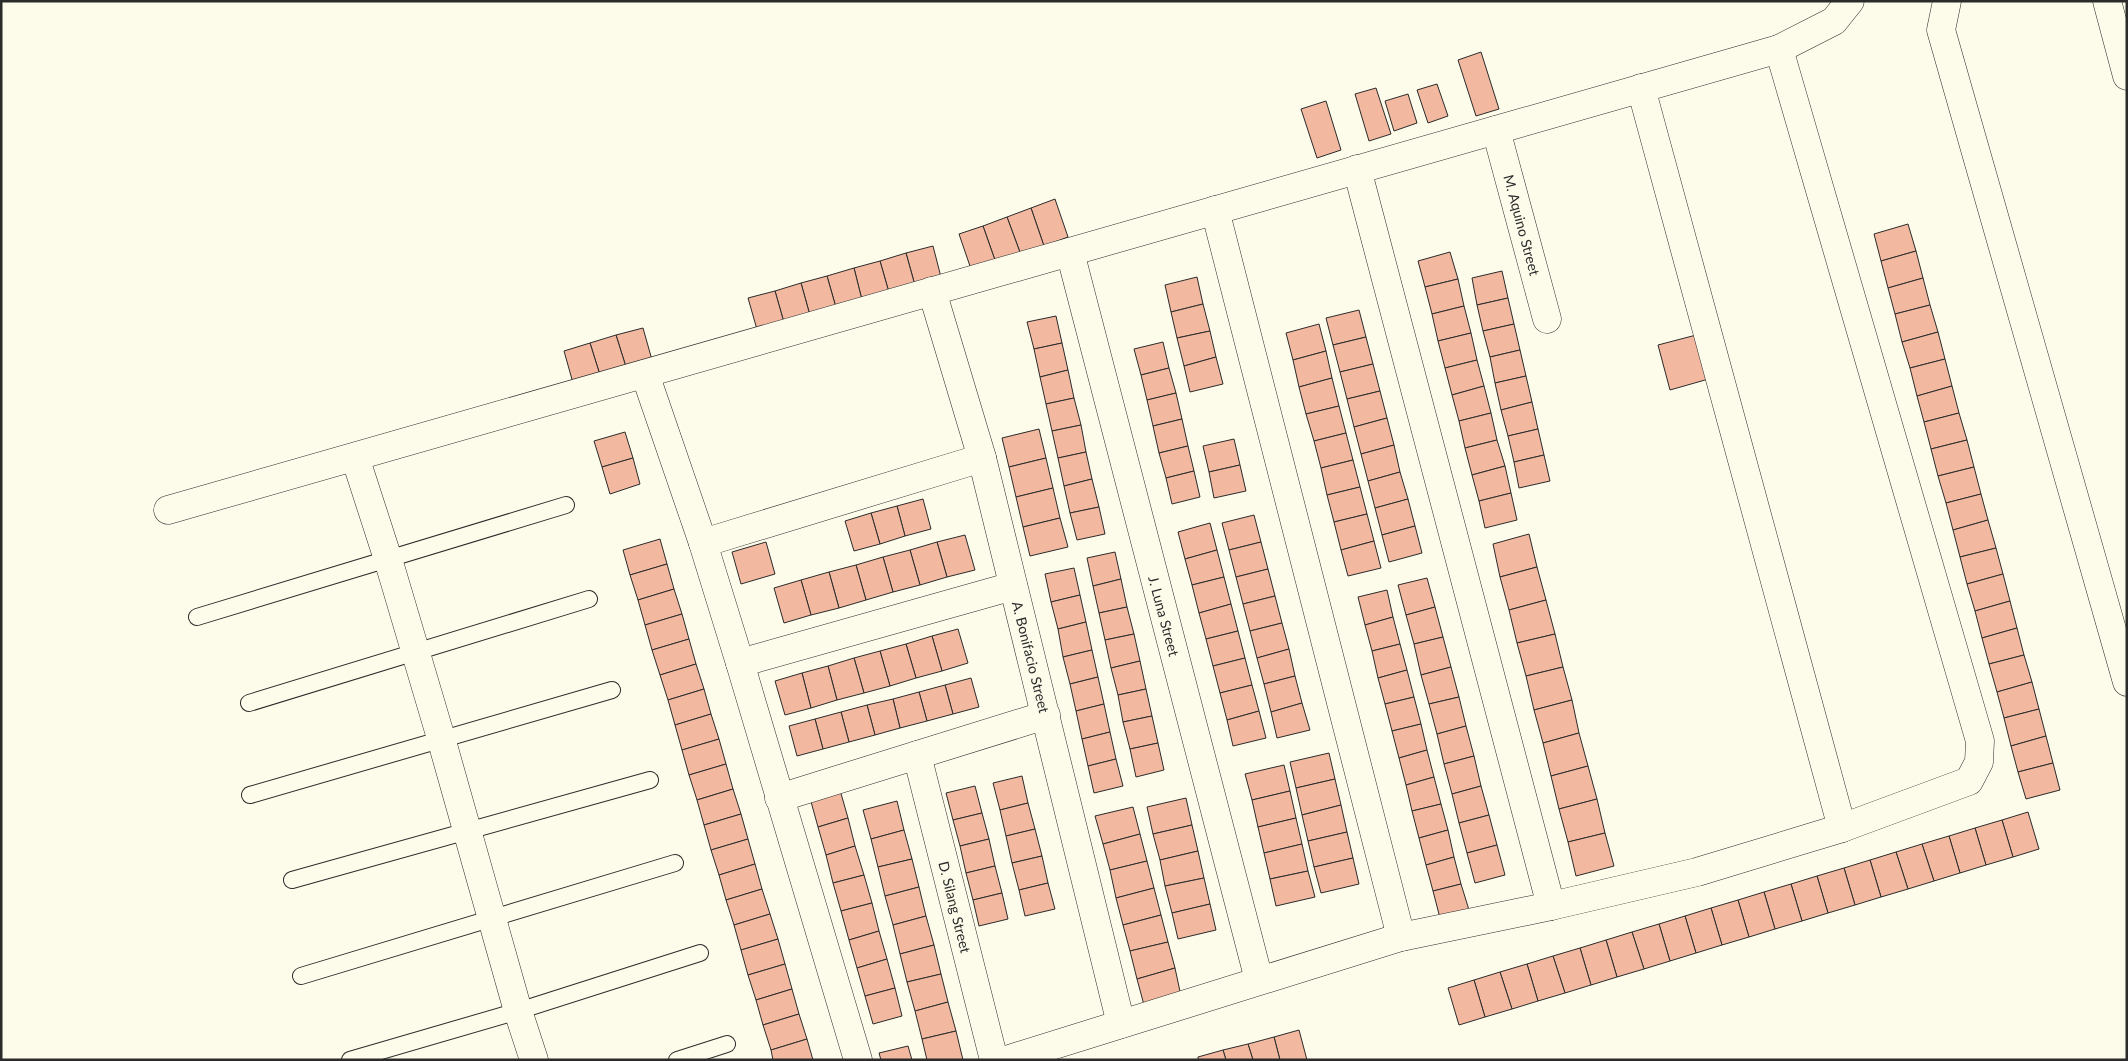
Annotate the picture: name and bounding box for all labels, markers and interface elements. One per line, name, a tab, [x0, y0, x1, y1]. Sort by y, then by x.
street label: M. Aquino Street	[1500, 173, 1544, 277]
street label: J. Luna Street	[1145, 574, 1183, 658]
street label: A. Bonifacio Street	[1009, 599, 1053, 715]
street label: D. Silang Street	[935, 859, 975, 955]

